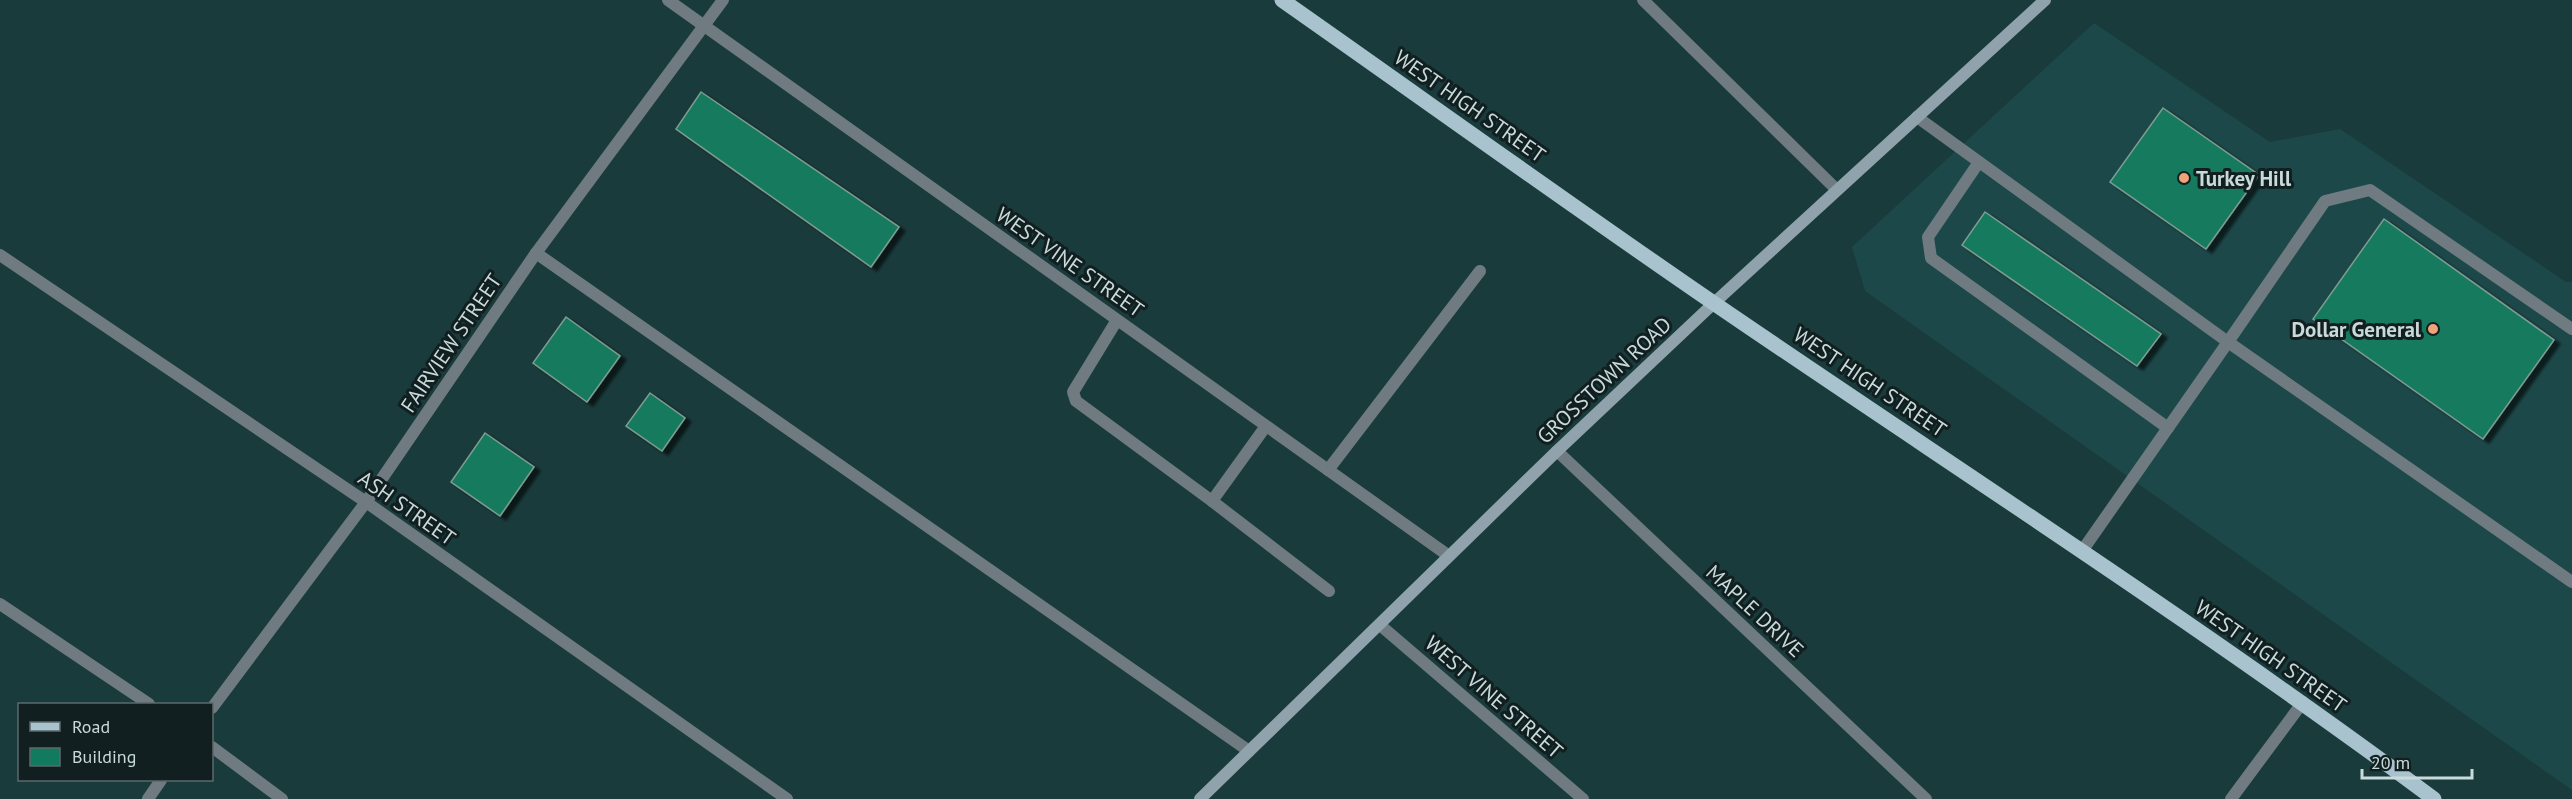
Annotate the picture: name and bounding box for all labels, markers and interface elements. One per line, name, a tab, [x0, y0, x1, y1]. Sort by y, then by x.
street label: WEST HIGH STREET	[1389, 44, 1551, 168]
place label: Turkey Hill	[2196, 165, 2292, 192]
marker: Turkey Hill	[2177, 171, 2191, 185]
street label: WEST VINE STREET	[991, 201, 1149, 323]
street label: FAIRVIEW STREET	[395, 268, 508, 418]
street label: GROSSTOWN ROAD	[1531, 311, 1677, 449]
place label: Dollar General	[2291, 316, 2422, 343]
street label: WEST HIGH STREET	[1788, 321, 1952, 443]
marker: Dollar General	[2426, 322, 2440, 336]
street label: ASH STREET	[353, 465, 461, 552]
street label: MAPLE DRIVE	[1700, 559, 1810, 663]
street label: WEST HIGH STREET	[2190, 594, 2352, 718]
street label: WEST VINE STREET	[1419, 630, 1569, 765]
legend	[18, 703, 213, 781]
text: Road	[72, 715, 110, 738]
scale bar	[2362, 742, 2472, 780]
text: Building	[72, 745, 136, 768]
text: 20 m	[2371, 751, 2410, 774]

